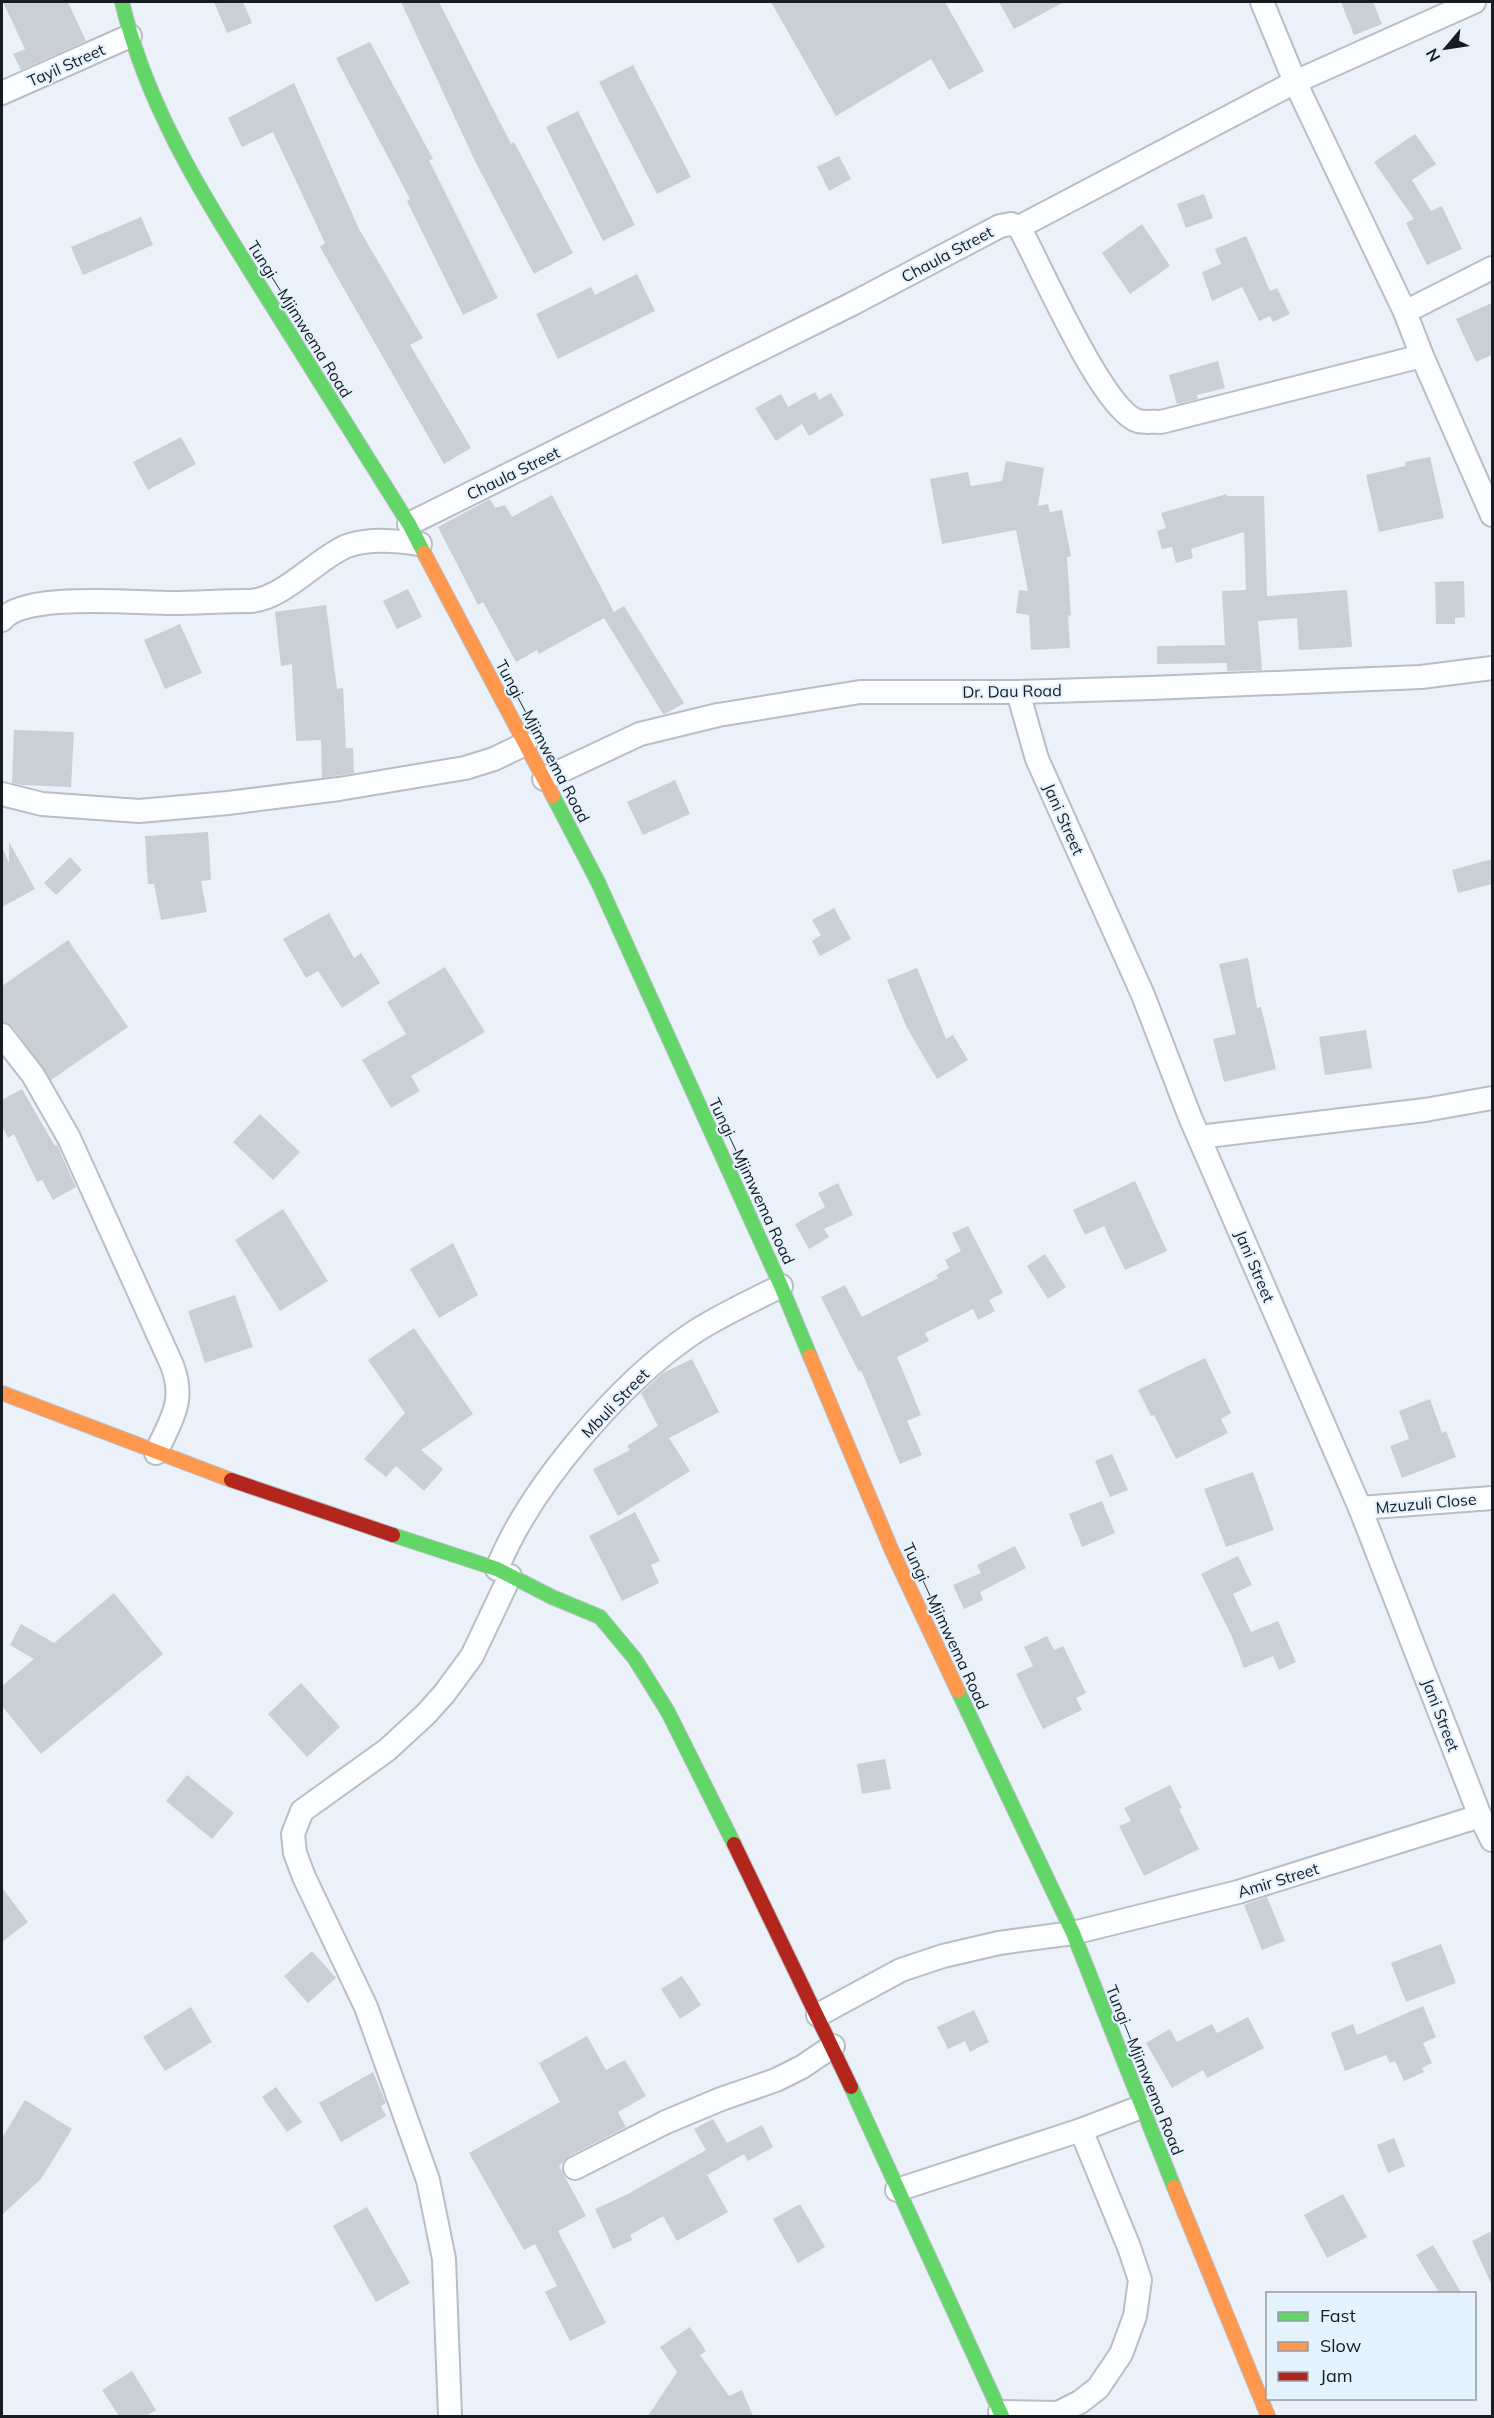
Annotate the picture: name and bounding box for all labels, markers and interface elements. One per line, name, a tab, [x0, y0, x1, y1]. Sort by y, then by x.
north arrow	[1416, 18, 1476, 78]
street label: Tayil Street	[24, 39, 108, 91]
text: N	[1421, 45, 1445, 65]
street label: Chaula Street	[898, 221, 997, 287]
street label: Tungi—Mjimwema Road	[243, 237, 357, 401]
street label: Chaula Street	[463, 442, 563, 504]
street label: Tungi—Mjimwema Road	[492, 656, 594, 826]
street label: Dr. Dau Road	[962, 680, 1062, 702]
street label: Jani Street	[1039, 780, 1089, 858]
street label: Tungi—Mjimwema Road	[705, 1094, 799, 1268]
street label: Jani Street	[1231, 1227, 1279, 1305]
street label: Mbuli Street	[577, 1364, 653, 1442]
street label: Mzuzuli Close	[1375, 1489, 1477, 1517]
street label: Tungi—Mjimwema Road	[899, 1539, 993, 1713]
street label: Jani Street	[1418, 1676, 1464, 1755]
street label: Amir Street	[1235, 1858, 1321, 1902]
street label: Tungi—Mjimwema Road	[1102, 1982, 1188, 2158]
legend	[1266, 2292, 1476, 2400]
text: Fast	[1320, 2304, 1356, 2327]
text: Slow	[1320, 2334, 1362, 2357]
text: Jam	[1320, 2364, 1353, 2387]

